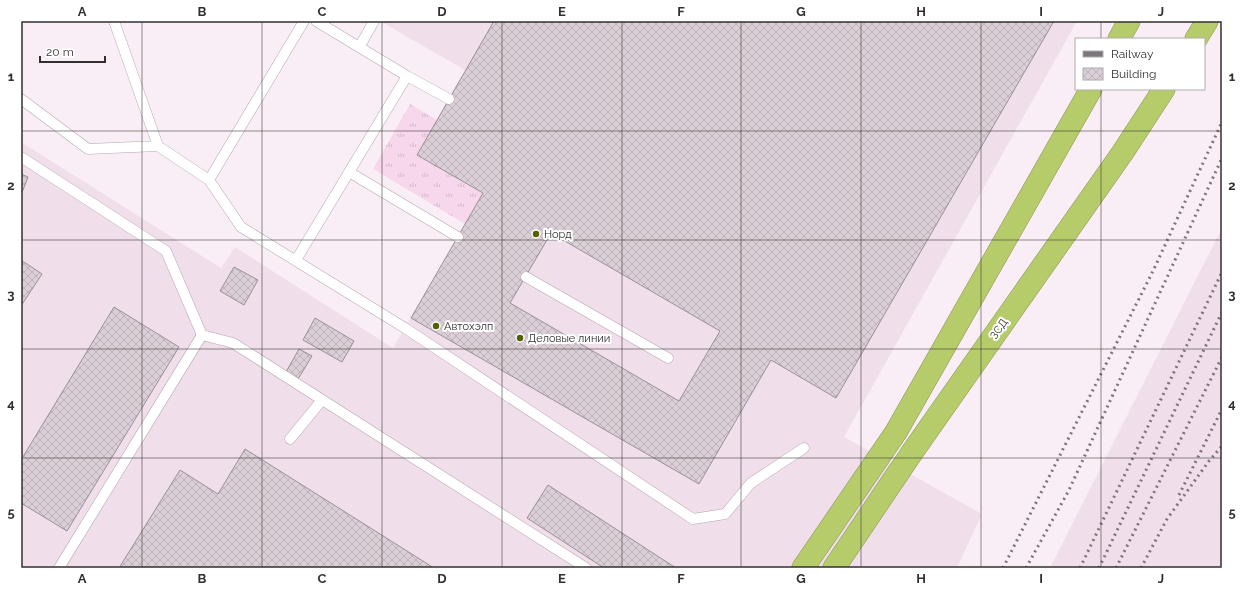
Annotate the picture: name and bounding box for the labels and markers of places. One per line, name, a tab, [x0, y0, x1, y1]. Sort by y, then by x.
place label: Норд	[544, 228, 572, 241]
marker: Норд	[531, 229, 541, 239]
place label: Автохэлп	[444, 320, 493, 333]
marker: Автохэлп	[431, 321, 441, 331]
place label: Деловые линии	[528, 332, 610, 345]
marker: Деловые линии	[515, 333, 525, 343]

